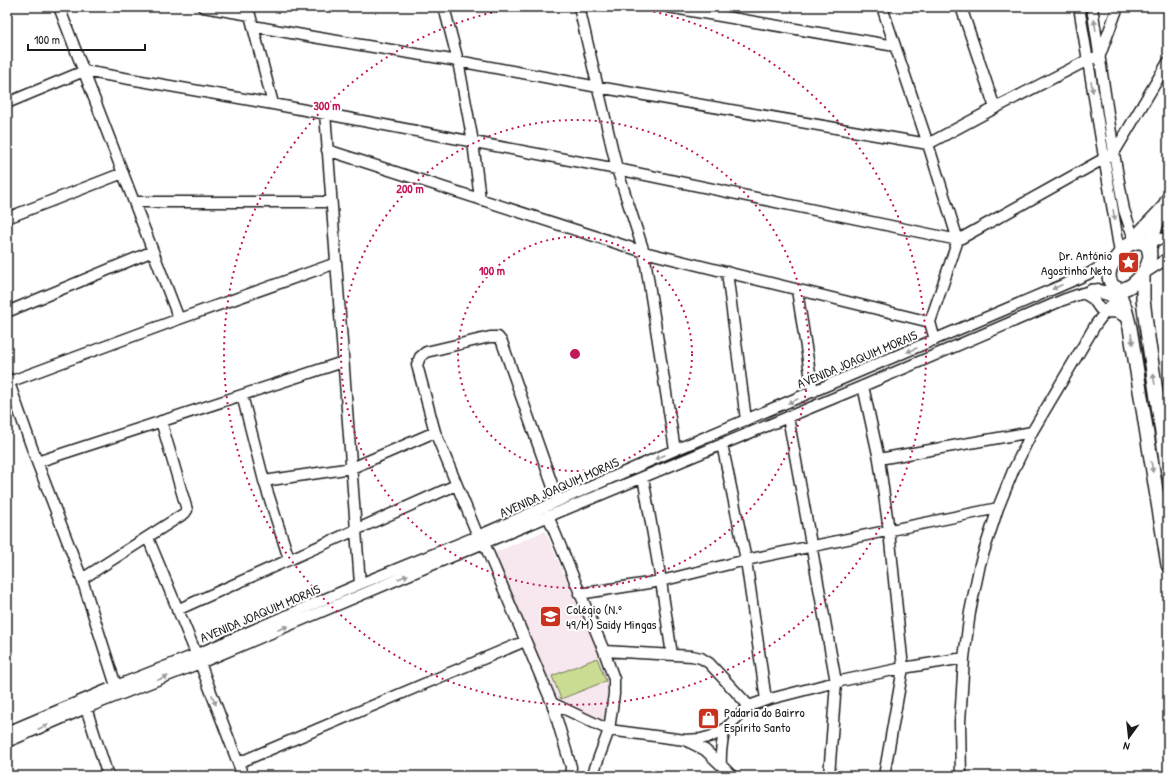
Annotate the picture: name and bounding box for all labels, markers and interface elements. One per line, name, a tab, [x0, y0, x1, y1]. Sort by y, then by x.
one-way arrow	[1092, 19, 1098, 31]
scale bar	[28, 26, 145, 52]
text: 100 m	[34, 31, 60, 48]
one-way arrow	[1089, 81, 1095, 93]
text: 300 m	[313, 97, 341, 114]
text: 200 m	[396, 180, 424, 197]
one-way arrow	[1111, 209, 1117, 221]
place label: Dr. António Agostinho Neto	[1041, 246, 1112, 279]
place icon: Dr. António Agostinho Neto	[1115, 249, 1141, 275]
text: 100 m	[479, 262, 505, 279]
one-way arrow	[1051, 285, 1063, 291]
street label: AVENIDA JOAQUIM MORAIS	[794, 326, 920, 392]
one-way arrow	[1129, 333, 1135, 345]
centre of rings	[568, 347, 582, 361]
one-way arrow	[906, 347, 918, 353]
one-way arrow	[1151, 373, 1157, 385]
one-way arrow	[786, 398, 798, 404]
street label: AVENIDA JOAQUIM MORAIS	[496, 453, 622, 521]
one-way arrow	[654, 453, 666, 460]
one-way arrow	[1149, 461, 1155, 473]
one-way arrow	[397, 574, 409, 580]
street label: AVENIDA JOAQUIM MORAIS	[197, 580, 323, 646]
place label: Colégio (N.º 49/M) Saidy Mingas	[566, 600, 657, 633]
school or university icon: Colégio (N.º 49/M) Saidy Mingas	[538, 603, 564, 629]
one-way arrow	[278, 625, 289, 631]
one-way arrow	[158, 674, 170, 680]
one-way arrow	[211, 694, 217, 706]
place label: Padaria do Bairro Espírito Santo	[724, 703, 805, 736]
shop icon: Padaria do Bairro Espírito Santo	[695, 706, 721, 732]
north arrow	[1109, 717, 1149, 757]
one-way arrow	[37, 723, 49, 729]
text: N	[1122, 739, 1131, 754]

